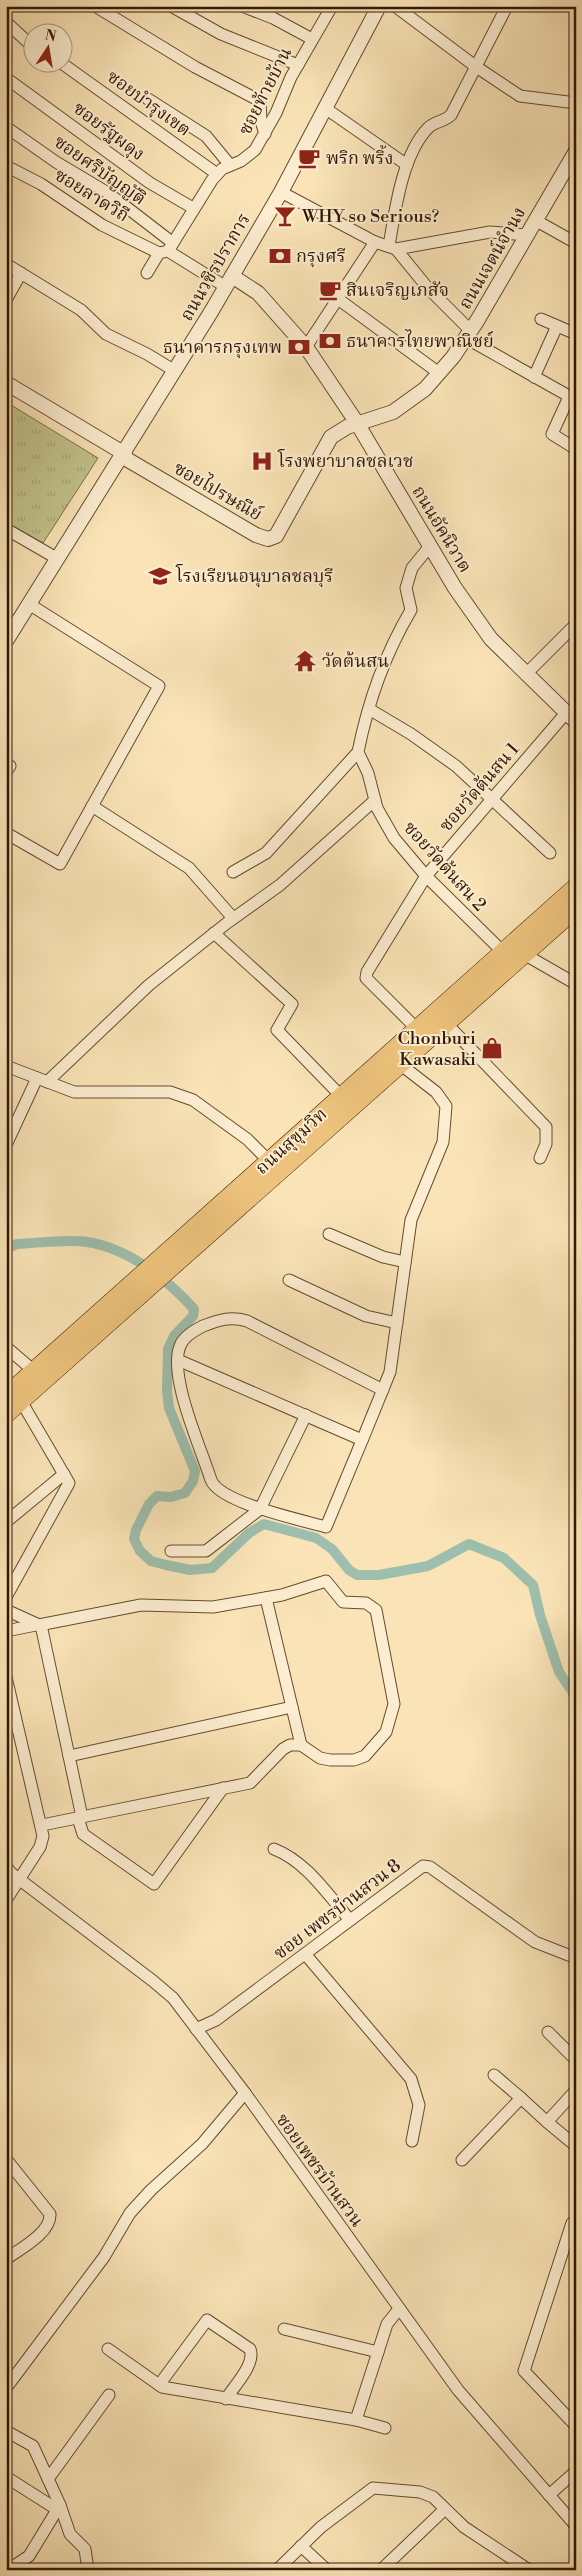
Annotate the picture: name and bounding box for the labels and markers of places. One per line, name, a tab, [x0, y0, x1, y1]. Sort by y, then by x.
place label: พริก พริ้ง	[326, 144, 394, 170]
cafe icon: พริก พริ้ง	[296, 145, 322, 171]
bar icon: WHY so Serious?	[272, 203, 298, 229]
place label: WHY so Serious?	[301, 205, 439, 228]
bank icon: กรุงศรี	[267, 243, 293, 269]
place label: กรุงศรี	[296, 245, 346, 268]
cafe icon: สินเจริญเภสัจ	[317, 277, 343, 303]
place label: สินเจริญเภสัจ	[346, 279, 449, 302]
bank icon: ธนาคารไทยพาณิชย์	[317, 328, 343, 354]
place label: ธนาคารไทยพาณิชย์	[346, 329, 494, 353]
bank icon: ธนาคารกรุงเทพ	[286, 334, 312, 360]
place label: ธนาคารกรุงเทพ	[163, 336, 282, 359]
hospital icon: โรงพยาบาลชลเวช	[249, 448, 275, 474]
place label: โรงพยาบาลชลเวช	[277, 448, 413, 473]
school or university icon: โรงเรียนอนุบาลชลบุรี	[147, 563, 173, 589]
place label: โรงเรียนอนุบาลชลบุรี	[175, 563, 333, 588]
temple icon: วัดต้นสน	[292, 648, 318, 674]
place label: วัดต้นสน	[322, 650, 389, 673]
place label: Chonburi Kawasaki	[397, 1027, 476, 1071]
shop icon: Chonburi Kawasaki	[479, 1035, 505, 1061]

